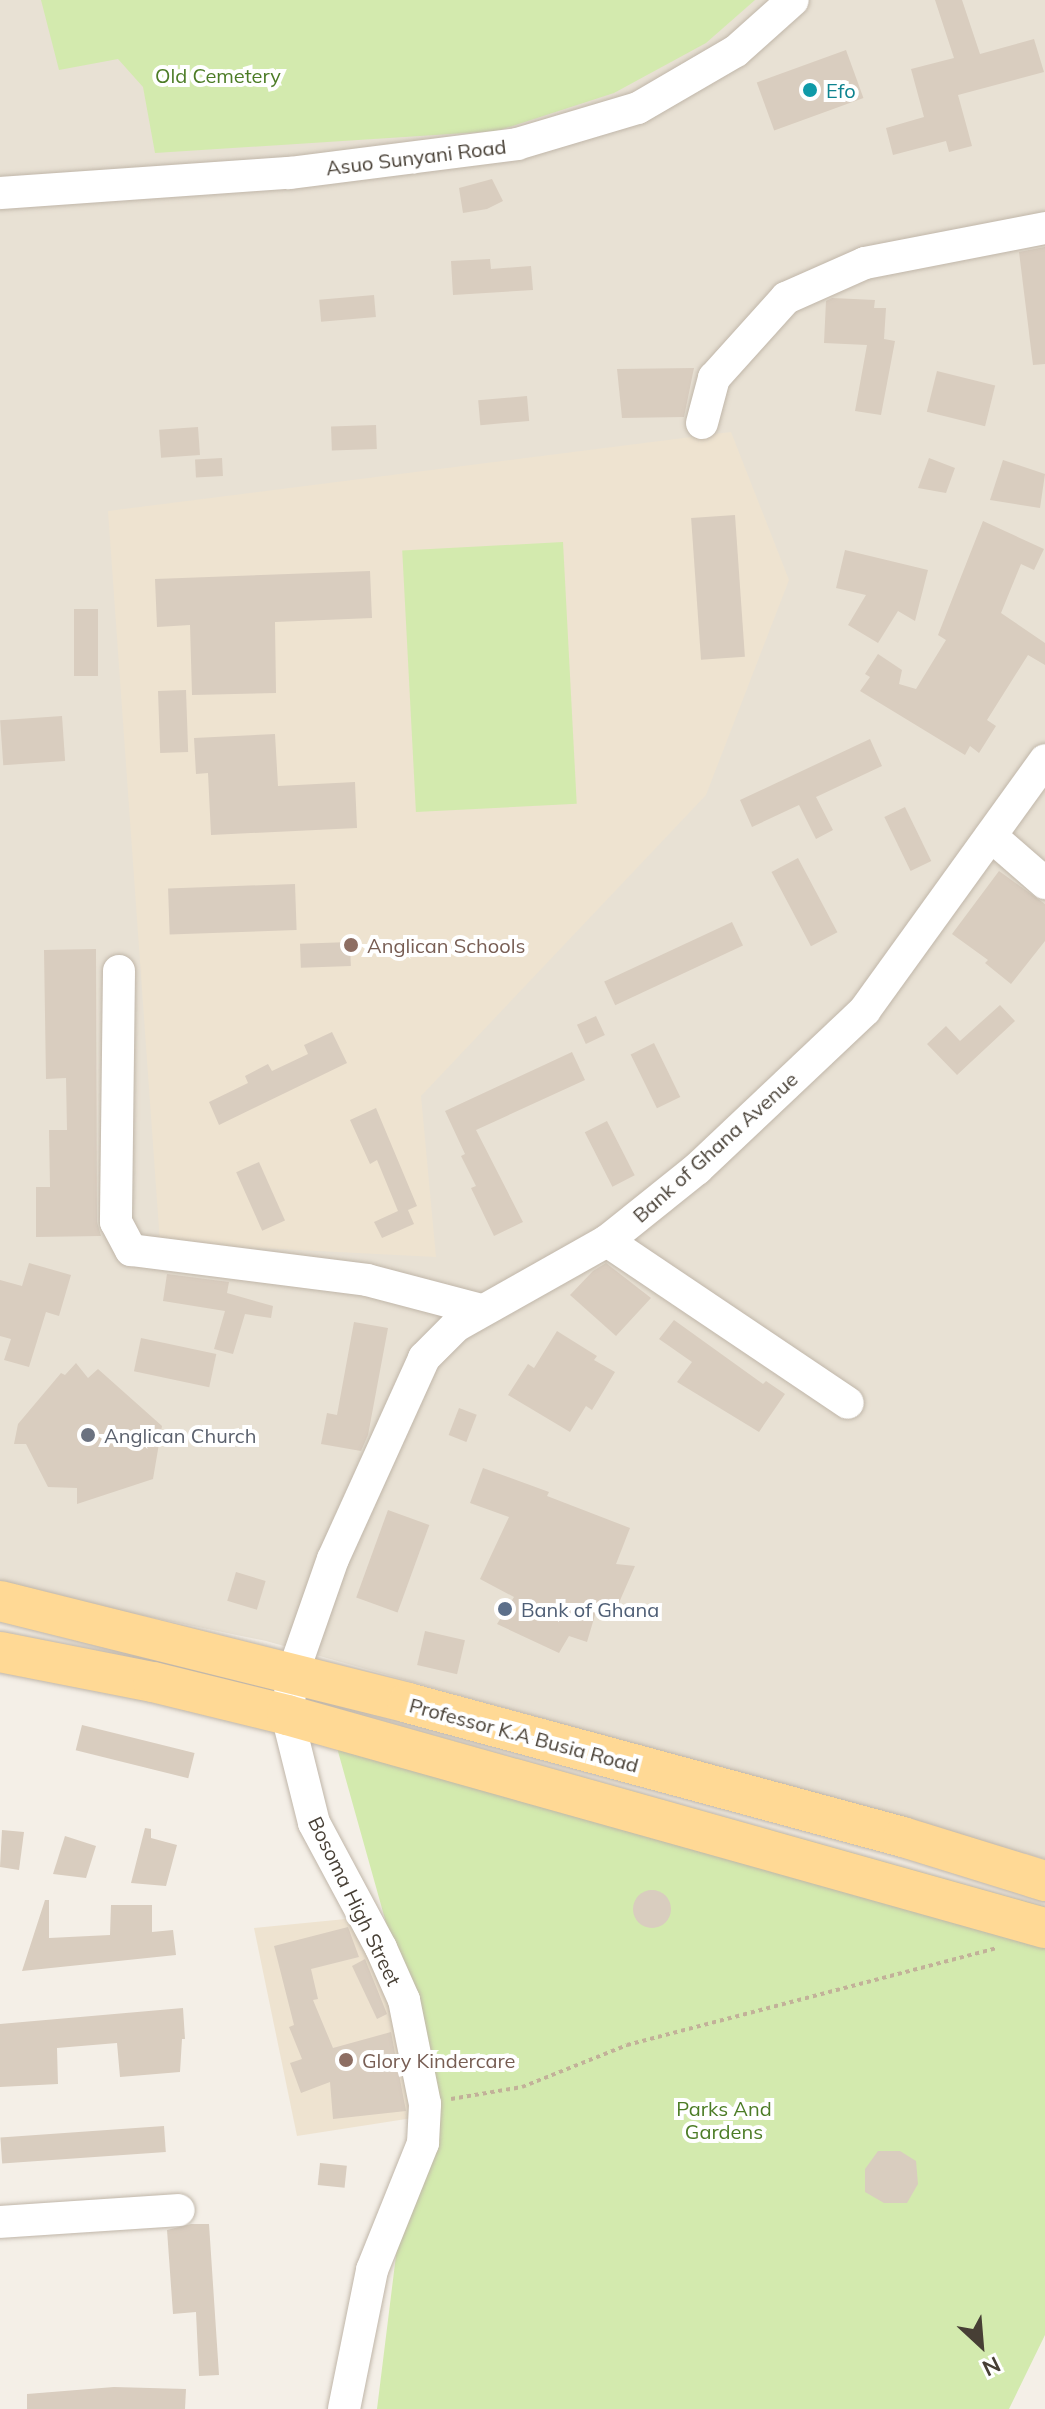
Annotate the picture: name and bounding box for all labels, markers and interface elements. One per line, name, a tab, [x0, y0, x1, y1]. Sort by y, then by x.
park label: Old Cemetery	[155, 63, 281, 87]
place label: Efo	[826, 78, 856, 102]
marker: Efo	[801, 81, 819, 99]
street label: Asuo Sunyani Road	[324, 134, 508, 180]
place label: Anglican Schools	[367, 933, 525, 957]
marker: Anglican Schools	[342, 936, 360, 954]
street label: Bank of Ghana Avenue	[628, 1067, 802, 1227]
place label: Anglican Church	[104, 1423, 256, 1447]
marker: Anglican Church	[79, 1426, 97, 1444]
place label: Bank of Ghana	[521, 1597, 659, 1621]
marker: Bank of Ghana	[496, 1600, 514, 1618]
street label: Professor K.A Busia Road	[407, 1693, 641, 1777]
street label: Bosoma High Street	[304, 1812, 406, 1990]
place label: Glory Kindercare	[362, 2048, 516, 2072]
marker: Glory Kindercare	[337, 2051, 355, 2069]
park label: Parks And Gardens	[676, 2096, 772, 2143]
north arrow	[941, 2305, 1021, 2385]
text: N	[978, 2350, 1005, 2383]

